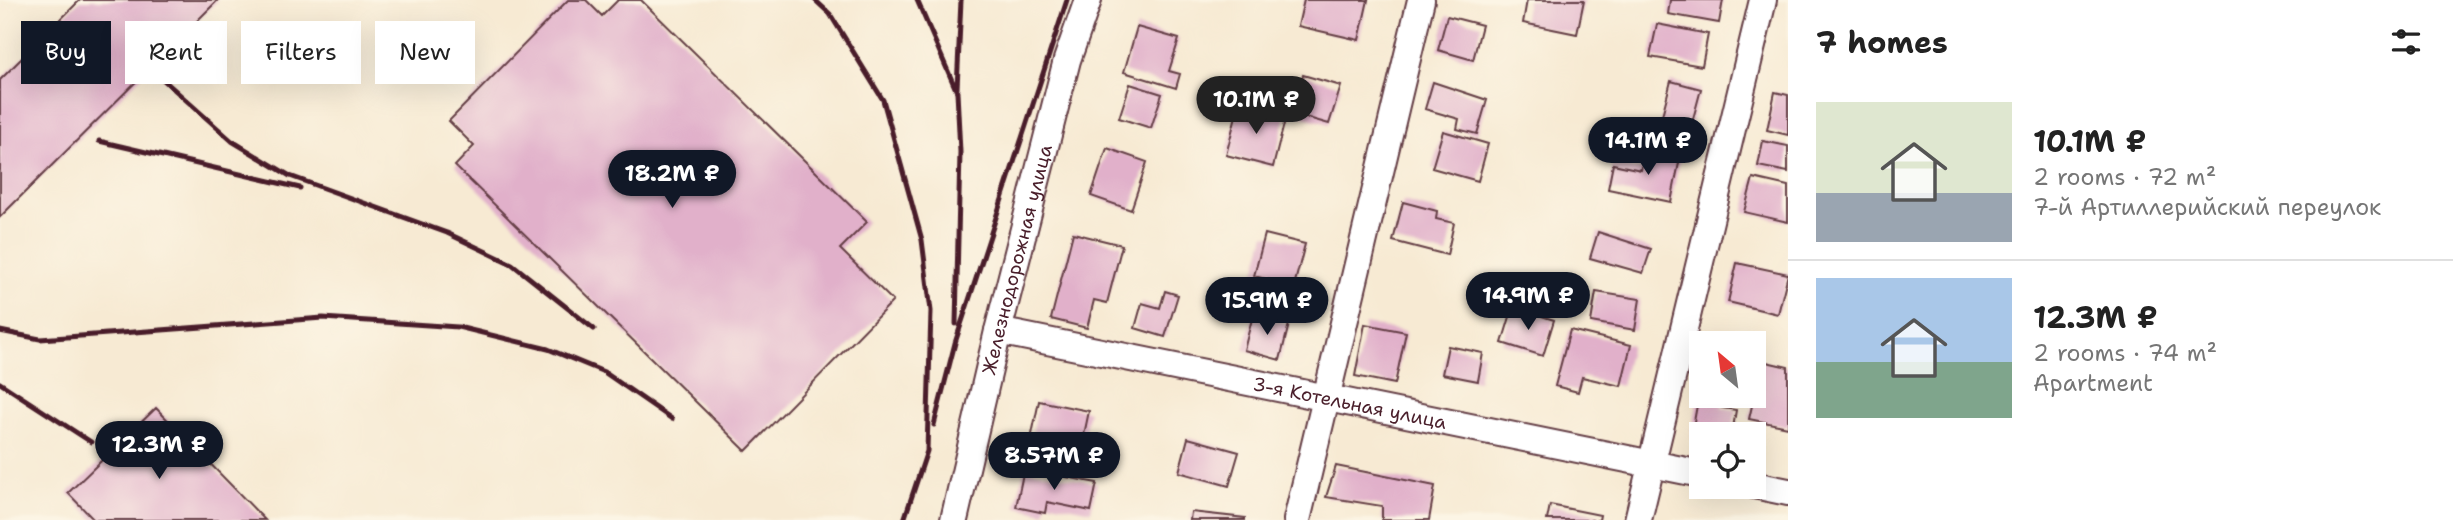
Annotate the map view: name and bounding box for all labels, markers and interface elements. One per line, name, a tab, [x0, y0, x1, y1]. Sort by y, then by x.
chip: Buy	[21, 21, 111, 84]
chip: Rent	[125, 21, 227, 84]
chip: Filters	[241, 21, 361, 84]
chip: New	[375, 21, 475, 84]
text: 7 homes	[1816, 22, 1948, 63]
icon: filters	[2387, 23, 2425, 61]
pin: 10.1M ₽	[1191, 76, 1321, 136]
text: 10.1M ₽	[1212, 84, 1300, 114]
pin: 14.1M ₽	[1583, 118, 1713, 177]
text: 10.1M ₽	[2033, 121, 2146, 162]
text: 14.1M ₽	[1604, 125, 1692, 155]
icon: home	[1872, 130, 1956, 214]
street label: Железнодорожная улица	[976, 142, 1058, 377]
pin: 18.2M ₽	[607, 150, 737, 210]
text: 18.2M ₽	[624, 158, 720, 188]
text: 2 rooms · 72 m²	[2033, 162, 2216, 192]
text: 7-й Артиллерийский переулок	[2033, 192, 2381, 222]
pin: 14.9M ₽	[1463, 272, 1593, 332]
pin: 15.9M ₽	[1202, 278, 1332, 337]
text: 14.9M ₽	[1482, 280, 1574, 310]
text: 15.9M ₽	[1221, 285, 1313, 315]
text: 12.3M ₽	[2033, 297, 2158, 338]
icon: home	[1872, 306, 1956, 390]
north arrow	[1689, 331, 1766, 408]
map controls	[1689, 331, 1766, 499]
text: 2 rooms · 74 m²	[2033, 338, 2217, 368]
text: Apartment	[2033, 368, 2153, 398]
street label: 3-я Котельная улица	[1251, 371, 1449, 435]
pin: 12.3M ₽	[94, 421, 224, 481]
button: locate	[1689, 422, 1766, 499]
text: 12.3M ₽	[111, 429, 207, 459]
pin: 8.57M ₽	[989, 433, 1119, 492]
text: 8.57M ₽	[1004, 440, 1104, 470]

